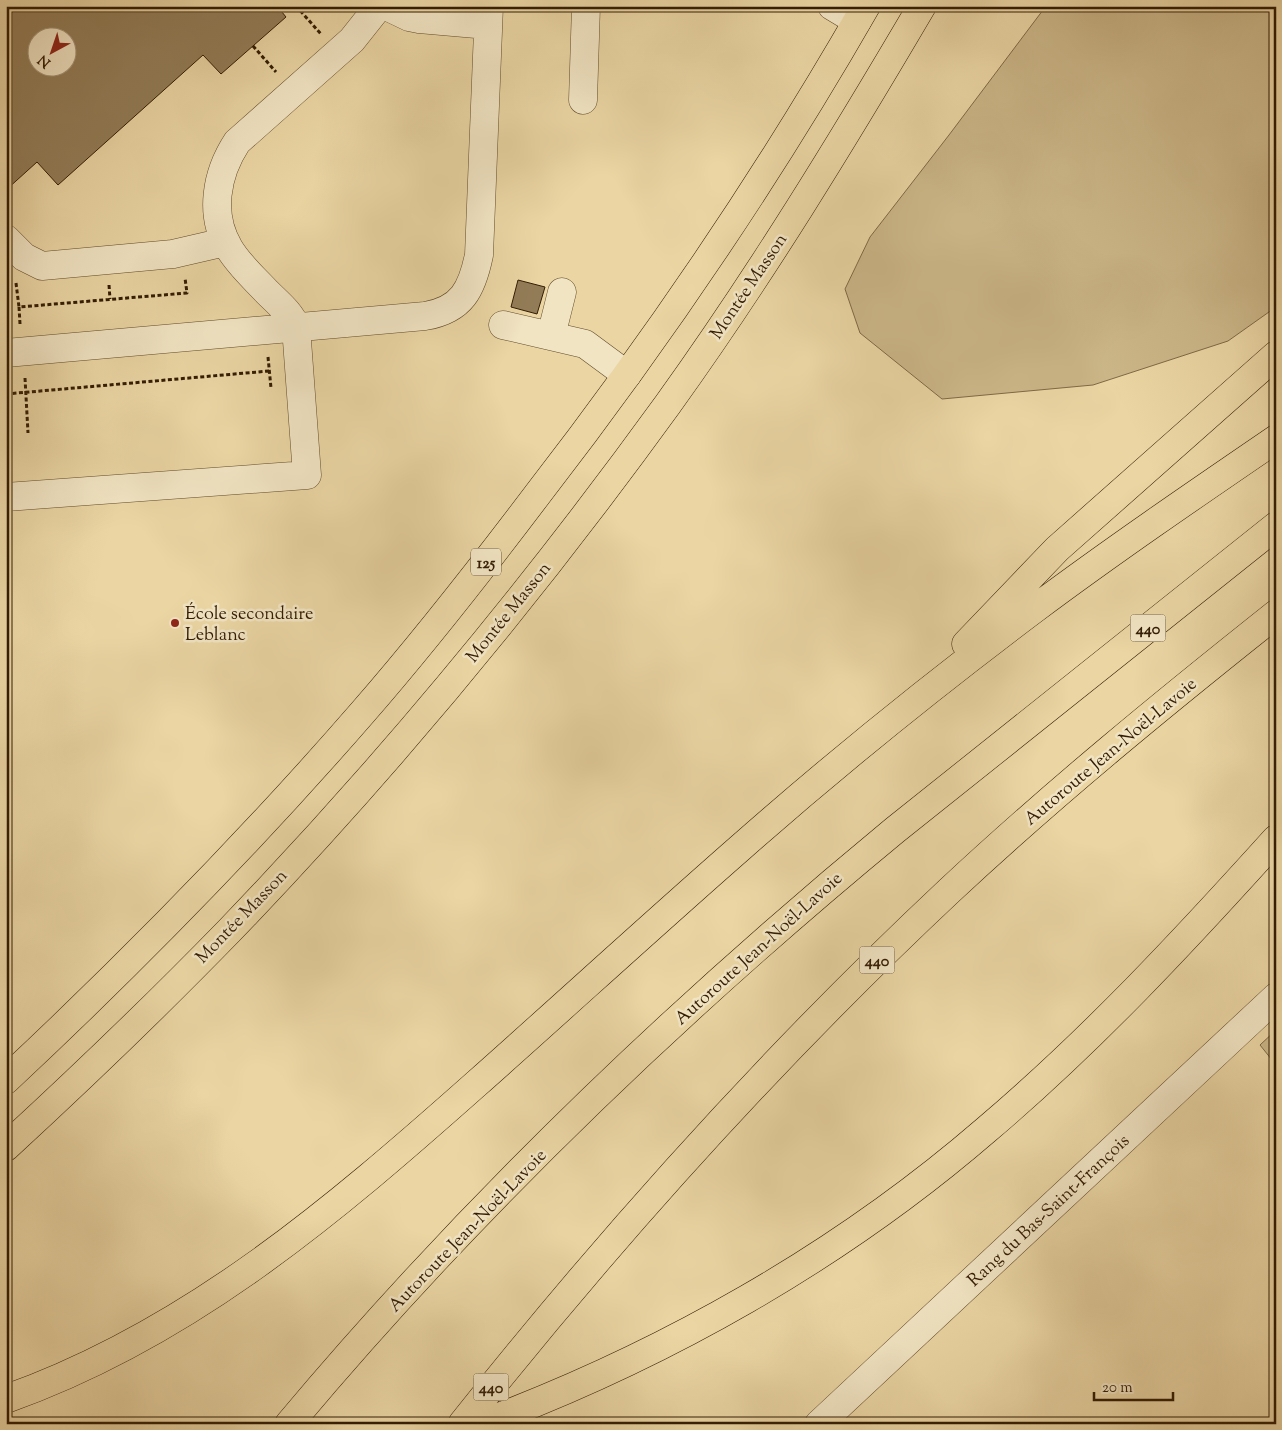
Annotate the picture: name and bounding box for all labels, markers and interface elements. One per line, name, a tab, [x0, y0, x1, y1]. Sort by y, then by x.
north arrow	[28, 28, 78, 78]
text: N	[34, 49, 56, 72]
street label: Montée Masson	[705, 229, 795, 345]
road number: 125	[471, 548, 501, 576]
street label: Montée Masson	[461, 557, 559, 669]
place label: École secondaire Leblanc	[185, 602, 313, 649]
road number: 440	[1130, 614, 1166, 641]
marker: École secondaire Leblanc	[169, 617, 181, 629]
street label: Autoroute Jean-Noël-Lavoie	[1019, 672, 1203, 833]
street label: Montée Masson	[190, 864, 295, 971]
street label: Autoroute Jean-Noël-Lavoie	[670, 867, 849, 1032]
road number: 440	[860, 946, 894, 974]
street label: Rang du Bas-Saint-François	[962, 1129, 1136, 1294]
street label: Autoroute Jean-Noël-Lavoie	[383, 1144, 554, 1319]
scale bar	[1094, 1370, 1173, 1402]
road number: 440	[474, 1374, 508, 1400]
text: 20 m	[1102, 1378, 1133, 1399]

